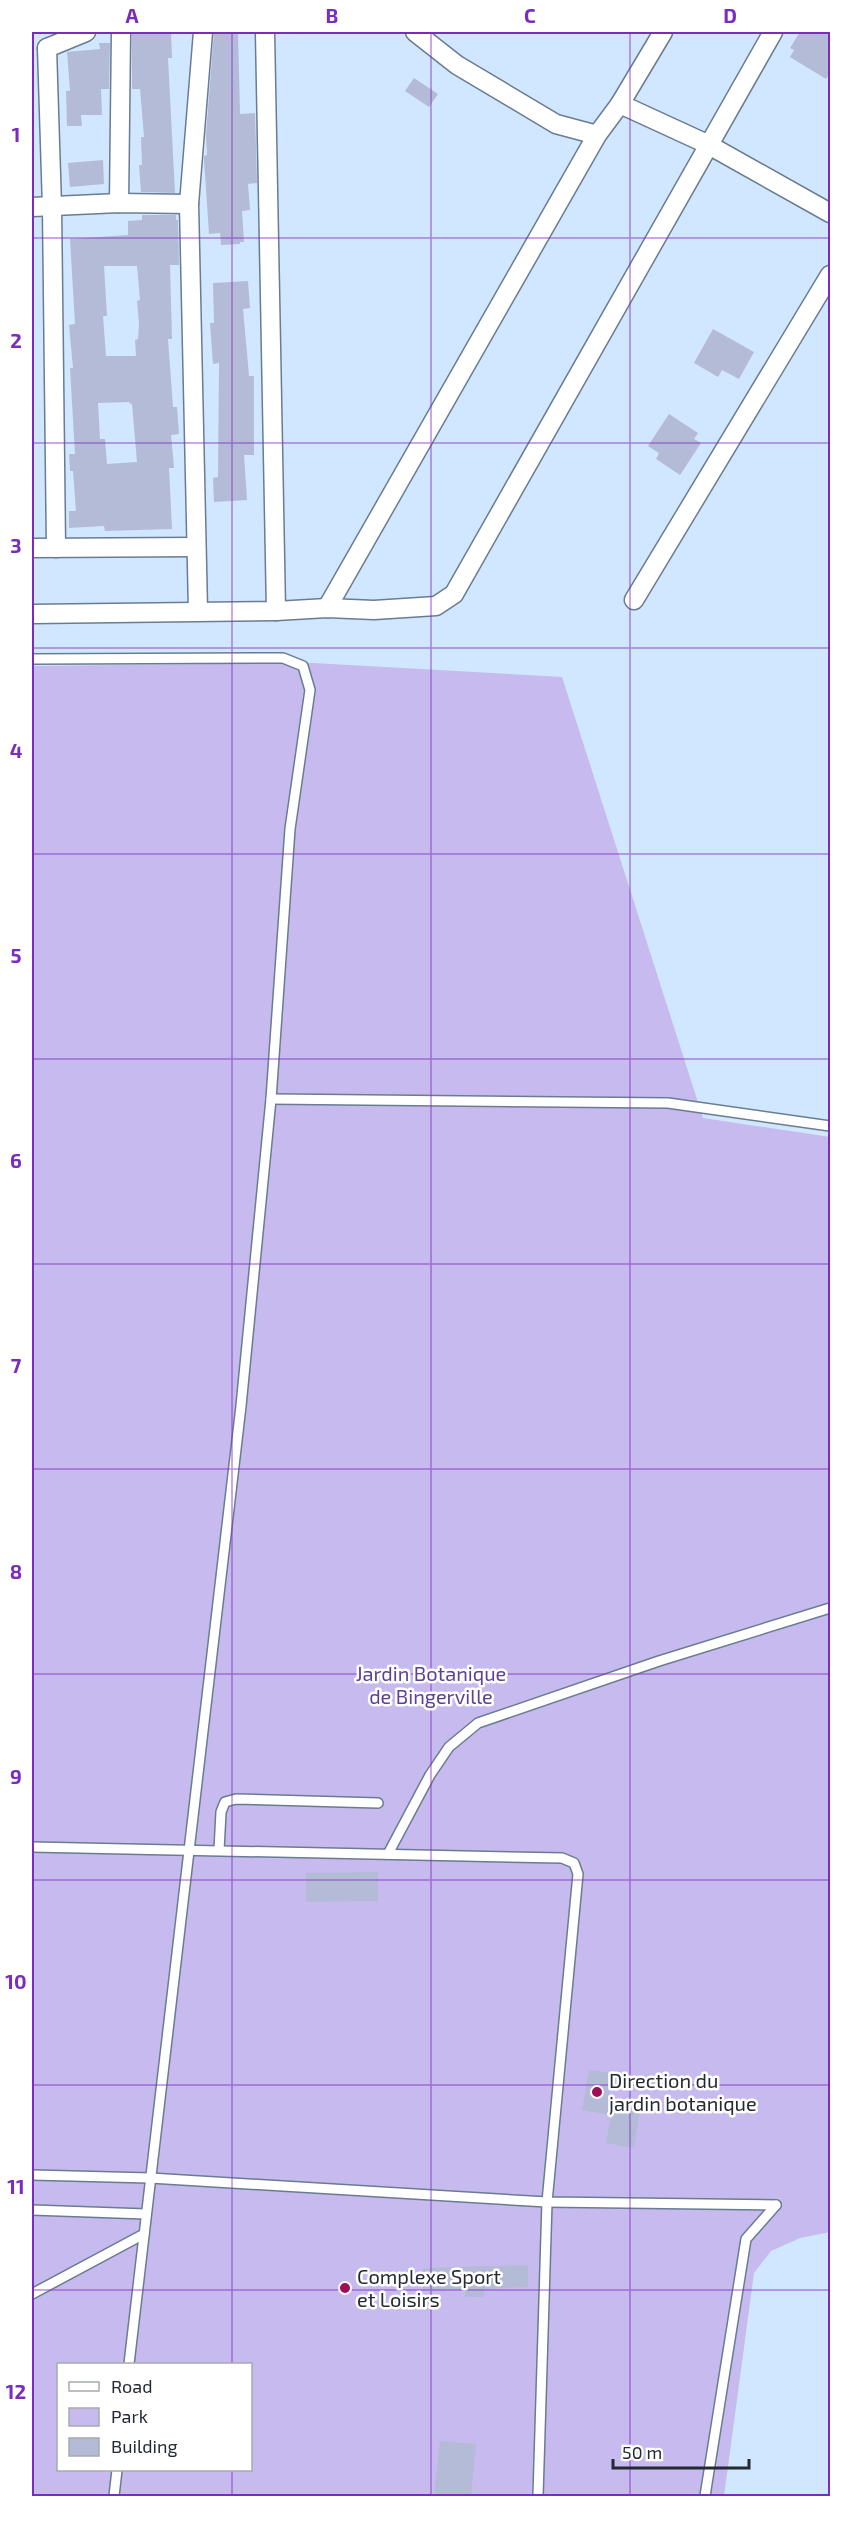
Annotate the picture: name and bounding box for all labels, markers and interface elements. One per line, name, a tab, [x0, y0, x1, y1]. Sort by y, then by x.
text: A	[125, 3, 139, 27]
text: B	[326, 3, 338, 27]
text: C	[524, 3, 536, 27]
text: D	[723, 3, 737, 27]
text: 1	[12, 122, 20, 146]
text: 2	[10, 328, 22, 352]
text: 3	[10, 533, 22, 557]
text: 4	[10, 738, 23, 762]
text: 5	[10, 943, 22, 967]
text: 6	[10, 1148, 22, 1172]
text: 7	[11, 1353, 22, 1377]
text: 8	[10, 1559, 22, 1583]
park label: Jardin Botanique de Bingerville	[356, 1661, 506, 1708]
text: 9	[10, 1764, 22, 1788]
text: 10	[5, 1969, 27, 1993]
place label: Direction du jardin botanique	[609, 2068, 757, 2115]
marker: Direction du jardin botanique	[590, 2085, 604, 2099]
text: 11	[7, 2174, 25, 2198]
place label: Complexe Sport et Loisirs	[357, 2264, 501, 2311]
marker: Complexe Sport et Loisirs	[338, 2281, 352, 2295]
legend	[57, 2363, 252, 2471]
text: Road	[111, 2375, 152, 2397]
text: 12	[6, 2379, 26, 2403]
text: Park	[111, 2405, 148, 2427]
scale bar	[613, 2432, 750, 2470]
text: Building	[111, 2435, 178, 2457]
text: 50 m	[622, 2441, 662, 2463]

